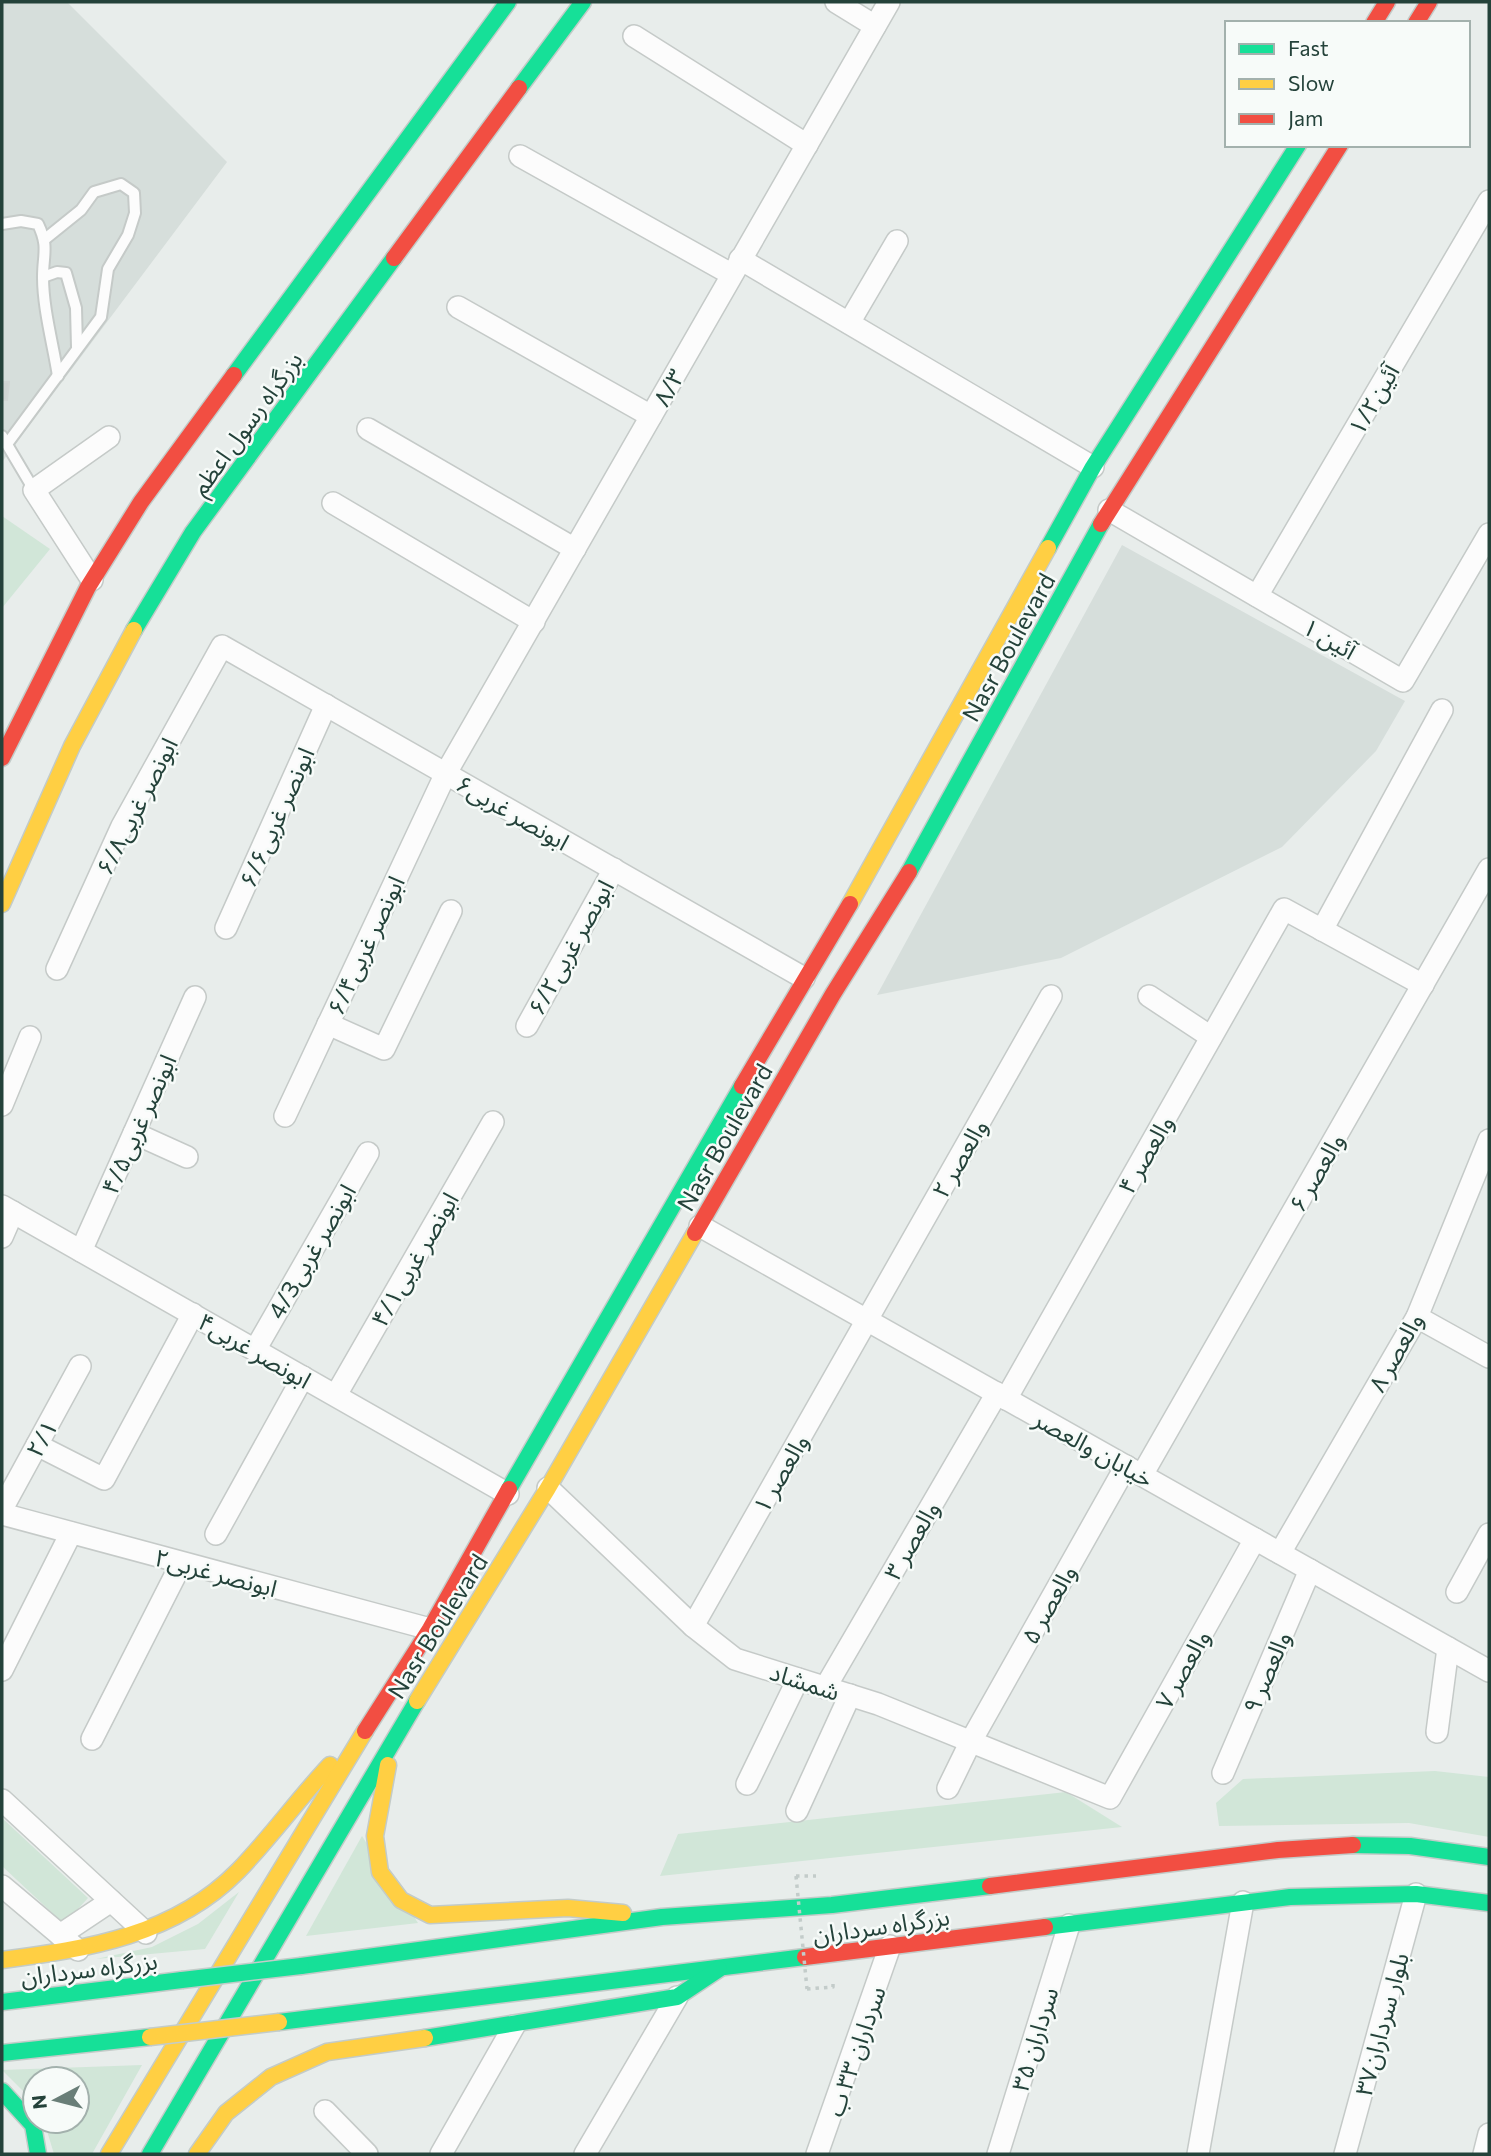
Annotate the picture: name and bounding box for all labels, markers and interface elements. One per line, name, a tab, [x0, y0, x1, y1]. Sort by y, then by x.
legend	[1225, 21, 1470, 147]
text: Fast	[1288, 35, 1329, 60]
text: Slow	[1288, 70, 1335, 95]
text: Jam	[1288, 105, 1323, 130]
street label: بزرگراه رسول اعظم	[184, 346, 311, 503]
street label: ۱/۲آئین	[1341, 358, 1405, 440]
street label: ۸/۳	[646, 363, 690, 411]
street label: Nasr Boulevard	[955, 568, 1061, 726]
street label: آئین ۱	[1298, 611, 1363, 665]
street label: ۶/۸ابونصر غربی	[89, 733, 184, 880]
street label: ۶/۶ابونصر غربی	[232, 743, 321, 892]
street label: ۶ابونصر غربی	[451, 768, 575, 857]
street label: ۶/۴ابونصر غربی	[320, 871, 411, 1020]
street label: ۶/۲ابونصر غربی	[521, 874, 620, 1020]
street label: ۴/۵ابونصر غربی	[94, 1050, 183, 1199]
street label: Nasr Boulevard	[670, 1058, 778, 1216]
street label: والعصر ۴	[1111, 1110, 1180, 1199]
street label: والعصر ۲	[925, 1114, 994, 1203]
street label: والعصر ۶	[1282, 1128, 1351, 1217]
street label: 4/3ابونصر غربی	[261, 1179, 362, 1324]
street label: ۴/۱ابونصر غربی	[364, 1187, 465, 1332]
street label: ۴ابونصر غربی	[193, 1306, 317, 1395]
street label: والعصر ۸	[1362, 1307, 1429, 1397]
street label: خیابان والعصر	[1028, 1403, 1159, 1494]
street label: ۲/۱	[19, 1414, 63, 1462]
street label: والعصر ۱	[746, 1429, 815, 1518]
street label: والعصر ۳	[877, 1496, 946, 1585]
street label: ۲ابونصر غربی	[151, 1542, 280, 1603]
street label: Nasr Boulevard	[381, 1548, 493, 1704]
street label: والعصر ۵	[1015, 1559, 1082, 1649]
street label: والعصر ۷	[1149, 1624, 1216, 1714]
street label: والعصر ۹	[1236, 1627, 1297, 1718]
street label: شمشاد	[767, 1656, 843, 1706]
street label: بزرگراه سرداران	[811, 1901, 951, 1950]
street label: بزرگراه سرداران	[19, 1945, 159, 1992]
street label: بلوار سرداران۳۷	[1348, 1949, 1415, 2099]
street label: سرداران ۳۳ ب	[819, 1982, 892, 2120]
street label: سرداران ۳۵	[1004, 1984, 1064, 2095]
north arrow	[21, 2065, 91, 2135]
text: N	[26, 2094, 51, 2111]

